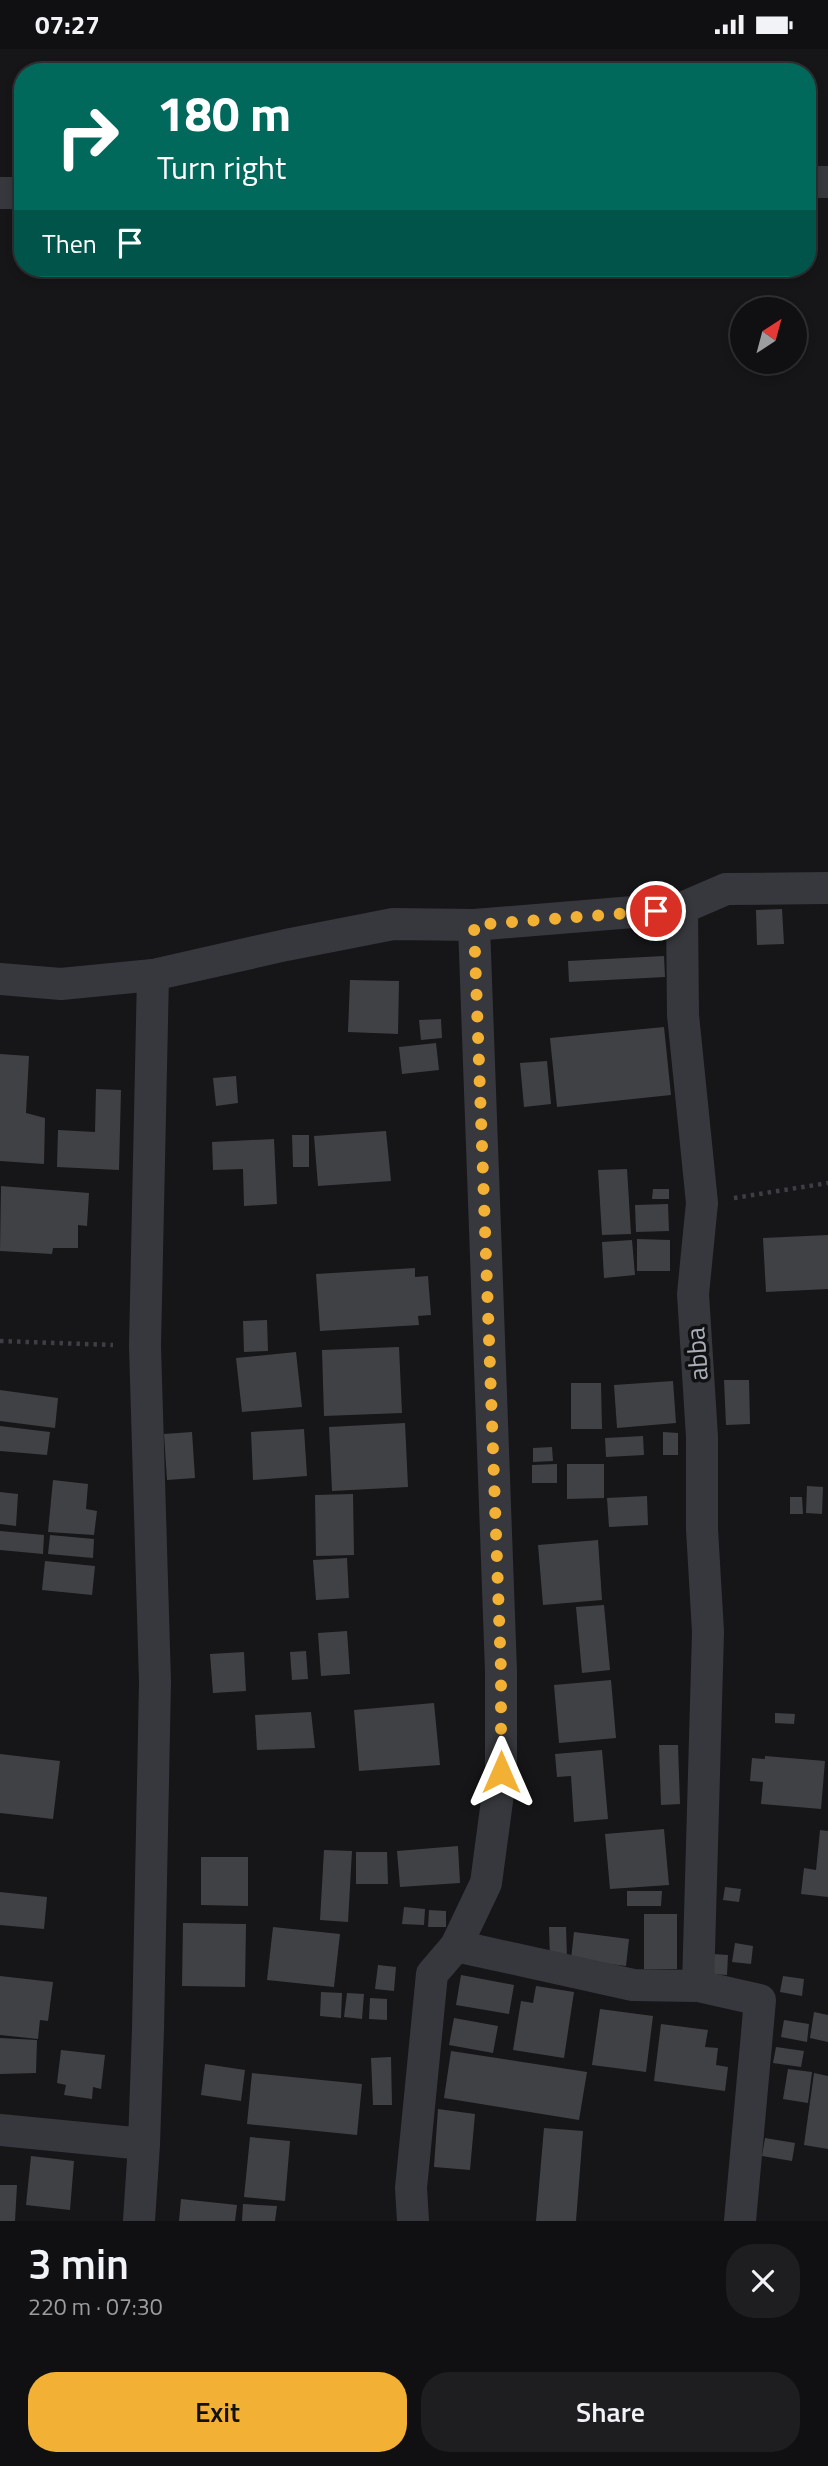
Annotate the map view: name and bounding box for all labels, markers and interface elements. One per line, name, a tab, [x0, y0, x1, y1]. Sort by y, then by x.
text: 07:27	[35, 5, 100, 44]
text: 180 m	[157, 75, 291, 150]
icon: right	[42, 91, 133, 182]
text: Turn right	[157, 143, 286, 191]
text: Then	[42, 224, 97, 263]
icon: arrive	[111, 224, 149, 262]
north arrow	[730, 297, 807, 375]
map controls	[730, 297, 807, 374]
pin	[626, 881, 686, 941]
icon: arrive	[637, 892, 675, 930]
street label: abba	[675, 1326, 718, 1382]
position arrow	[464, 1735, 538, 1809]
text: 3 min	[28, 2231, 129, 2295]
button: close	[726, 2244, 800, 2318]
text: 220 m · 07:30	[28, 2289, 163, 2324]
button: Exit	[28, 2372, 407, 2452]
button: Share	[421, 2372, 800, 2452]

